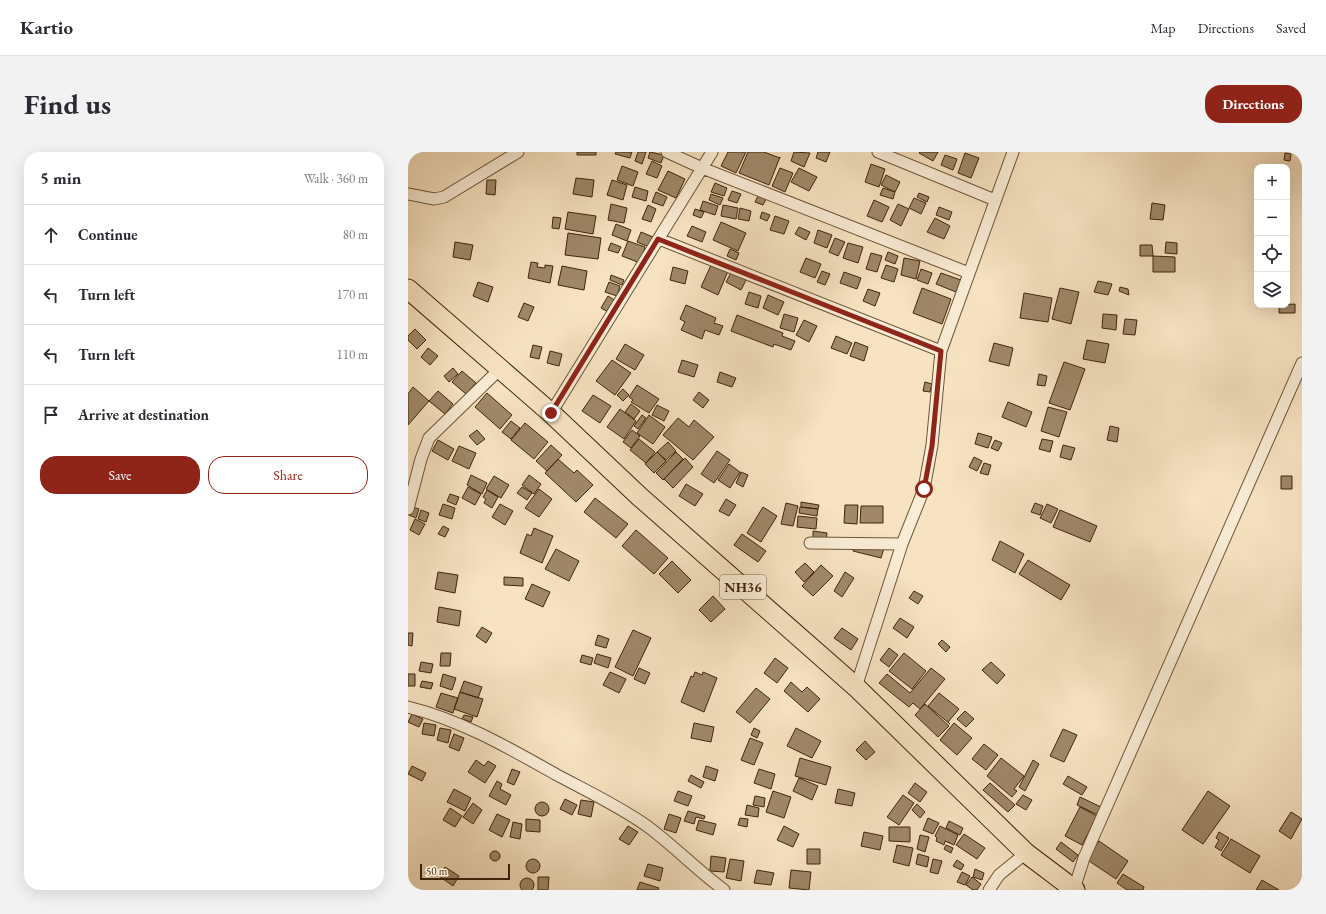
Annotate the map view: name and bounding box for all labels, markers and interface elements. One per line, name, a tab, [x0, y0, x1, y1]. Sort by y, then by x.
text: Kartio	[20, 15, 73, 40]
text: Map	[1150, 19, 1176, 37]
text: Directions	[1198, 19, 1254, 37]
text: Saved	[1276, 19, 1306, 37]
button: Directions	[1205, 85, 1302, 123]
text: Find us	[24, 86, 111, 122]
map controls	[1254, 164, 1290, 308]
button: +	[1254, 164, 1290, 200]
text: 5 min	[40, 167, 81, 189]
text: Walk · 360 m	[304, 170, 368, 187]
button: −	[1254, 200, 1290, 236]
icon: ahead	[40, 224, 62, 246]
text: Continue	[78, 225, 138, 244]
text: 80 m	[343, 226, 368, 243]
button: locate	[1254, 236, 1290, 272]
button: layers	[1254, 272, 1290, 308]
icon: left	[40, 284, 62, 306]
text: Turn left	[78, 285, 135, 304]
text: 170 m	[337, 286, 368, 303]
icon: left	[40, 344, 62, 366]
text: Turn left	[78, 345, 135, 364]
text: 110 m	[337, 346, 368, 363]
icon: arrive	[40, 404, 62, 426]
route end	[542, 404, 560, 422]
text: Arrive at destination	[78, 405, 209, 424]
button: Save	[40, 456, 200, 494]
button: Share	[208, 456, 368, 494]
route start	[915, 480, 933, 498]
road number: NH36	[720, 575, 766, 599]
scale bar	[420, 862, 510, 881]
text: 50 m	[426, 864, 447, 878]

